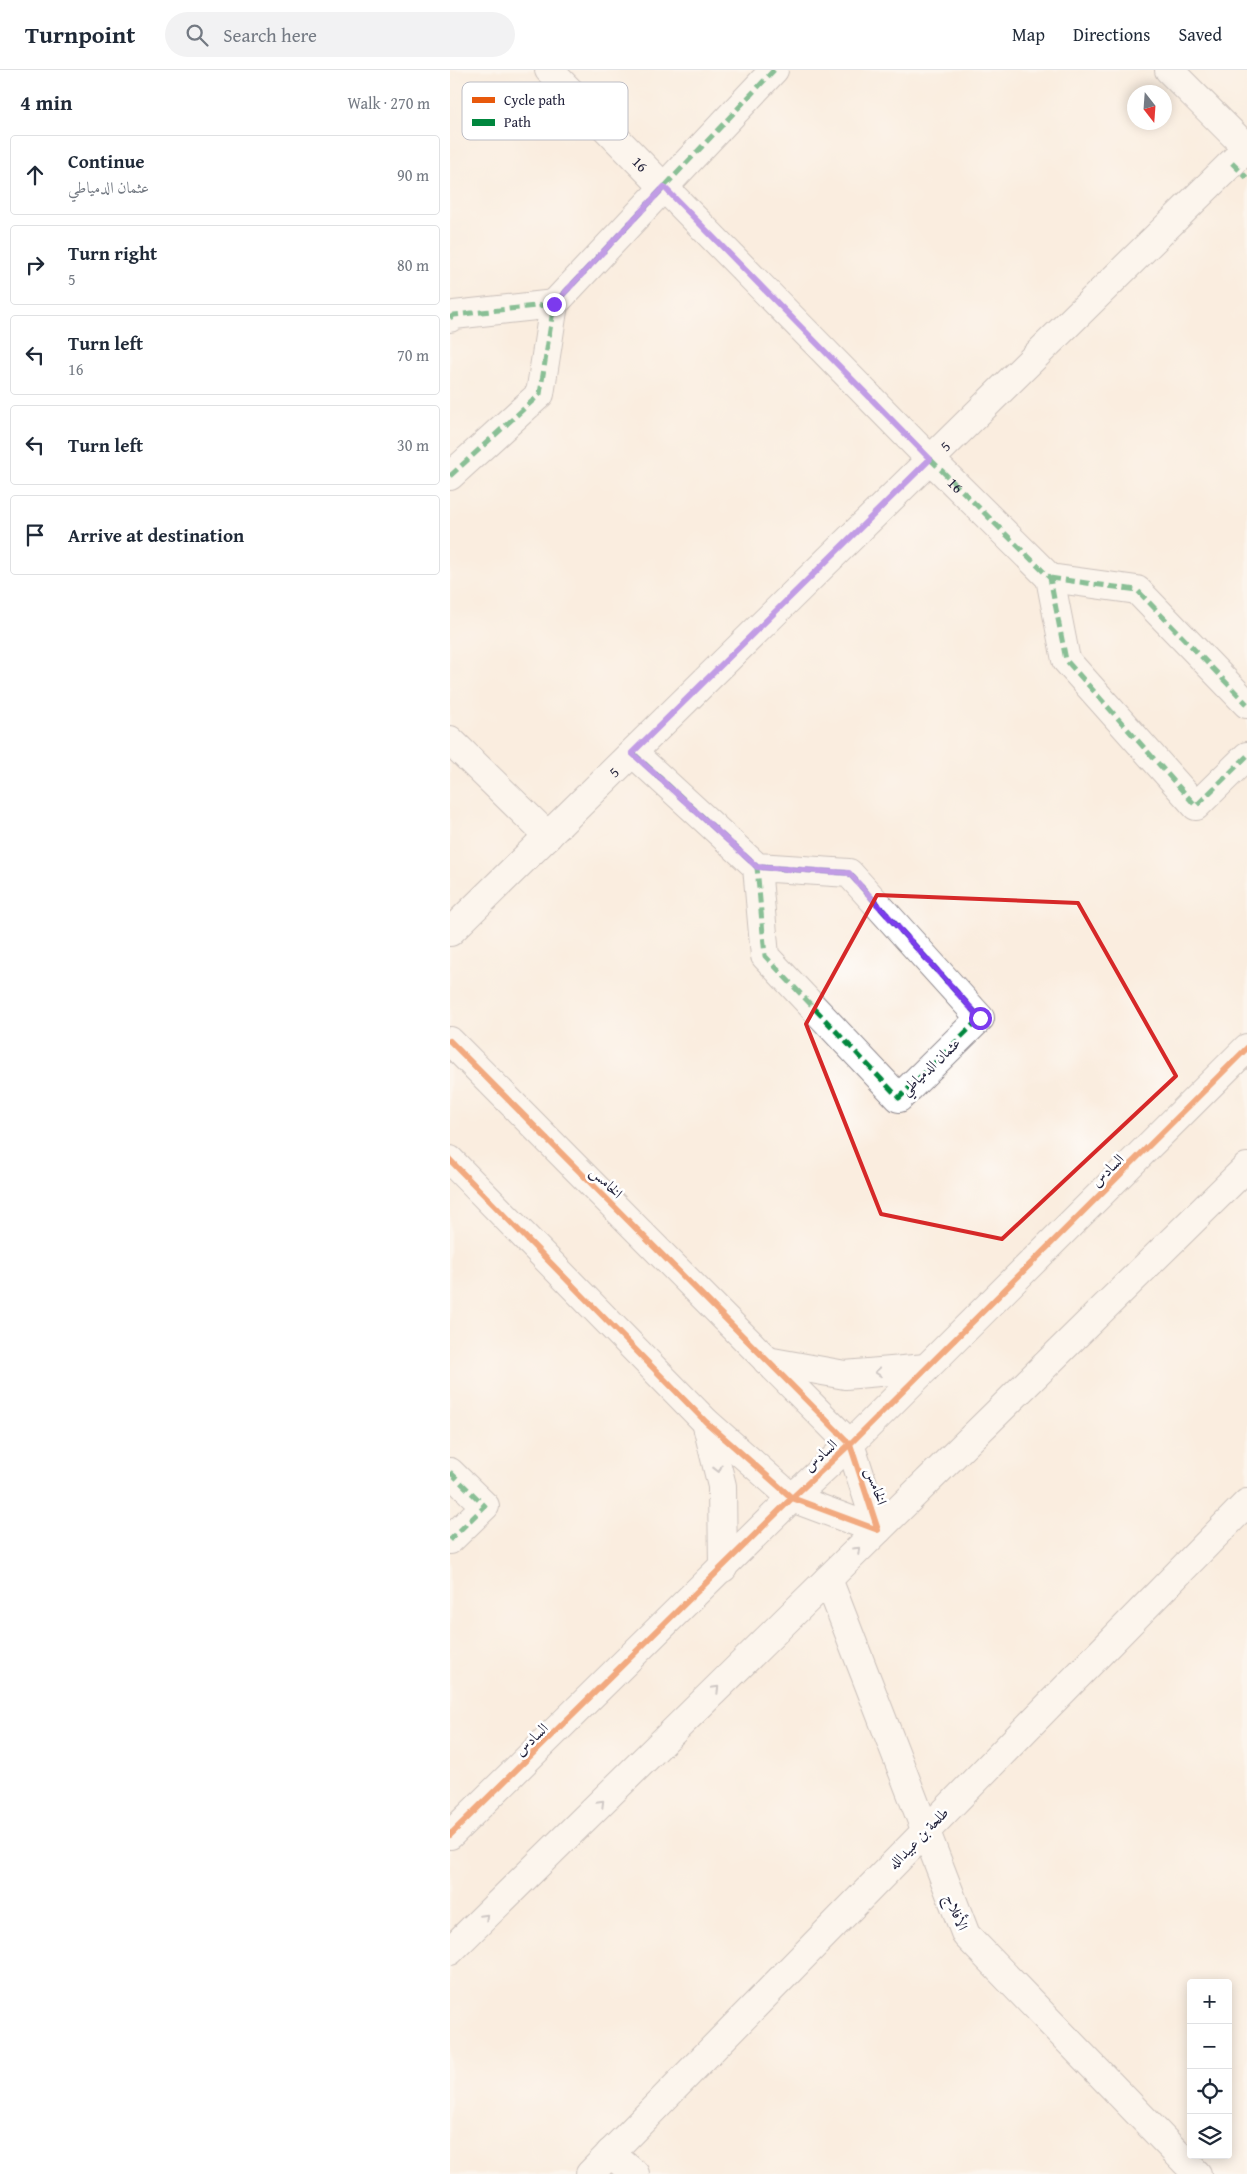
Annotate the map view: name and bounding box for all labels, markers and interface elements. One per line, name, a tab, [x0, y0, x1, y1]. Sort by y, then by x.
search box	[165, 12, 515, 57]
text: Turnpoint	[25, 17, 135, 52]
icon: search	[183, 21, 211, 49]
text: Search here	[223, 21, 317, 49]
text: Map	[1012, 21, 1045, 48]
text: Directions	[1073, 21, 1150, 48]
text: Saved	[1178, 21, 1222, 48]
legend	[462, 82, 628, 140]
north arrow	[1127, 85, 1172, 130]
text: 4 min	[20, 87, 72, 118]
text: Cycle path	[504, 90, 565, 110]
text: Walk · 270 m	[347, 91, 430, 115]
text: Path	[504, 112, 531, 132]
text: Continue	[68, 147, 145, 175]
street label: 16	[628, 151, 653, 176]
icon: ahead	[21, 161, 49, 189]
text: 90 m	[397, 163, 429, 187]
text: عثمان الدمياطي	[68, 175, 149, 199]
text: Turn right	[68, 239, 157, 267]
icon: right	[21, 251, 49, 279]
text: 80 m	[397, 253, 429, 277]
text: 5	[68, 267, 76, 291]
route end	[543, 293, 566, 316]
text: Turn left	[68, 329, 143, 357]
icon: left	[21, 341, 49, 369]
text: 70 m	[397, 343, 429, 367]
text: 16	[68, 357, 83, 381]
icon: left	[21, 431, 49, 459]
text: Turn left	[68, 431, 143, 459]
text: 30 m	[397, 433, 429, 457]
street label: 5	[935, 435, 955, 455]
street label: 16	[943, 472, 968, 497]
icon: arrive	[21, 521, 49, 549]
text: Arrive at destination	[68, 521, 244, 549]
street label: 5	[603, 761, 623, 781]
route start	[969, 1007, 992, 1030]
street label: عثمان الدمياطي	[895, 1032, 968, 1103]
street label: السادس	[1086, 1149, 1128, 1191]
street label: الخامس	[586, 1161, 628, 1203]
one-way arrow	[873, 1366, 881, 1377]
street label: السادس	[798, 1434, 842, 1476]
one-way arrow	[712, 1464, 723, 1473]
street label: الخامس	[861, 1465, 893, 1507]
one-way arrow	[852, 1547, 861, 1556]
one-way arrow	[711, 1686, 720, 1695]
street label: السادس	[510, 1718, 552, 1760]
one-way arrow	[595, 1800, 604, 1809]
street label: طلحة بن عبيدالله	[883, 1802, 953, 1874]
street label: الأفلاج	[937, 1891, 974, 1934]
one-way arrow	[479, 1914, 488, 1923]
map controls	[1187, 1979, 1232, 2159]
button: +	[1187, 1979, 1232, 2024]
button: −	[1187, 2024, 1232, 2069]
button: locate	[1187, 2069, 1232, 2114]
button: layers	[1187, 2114, 1232, 2159]

